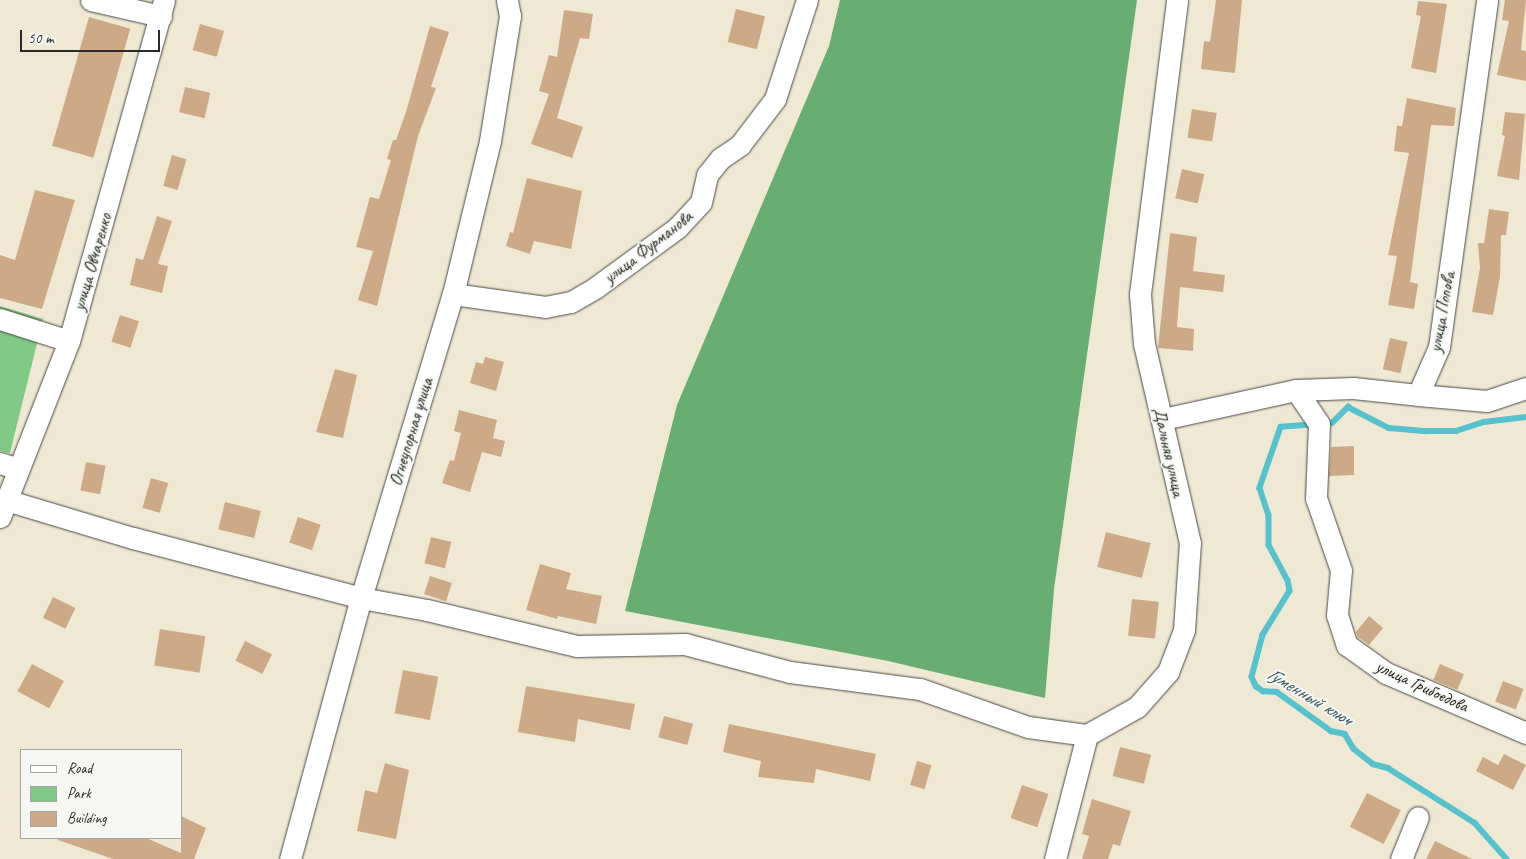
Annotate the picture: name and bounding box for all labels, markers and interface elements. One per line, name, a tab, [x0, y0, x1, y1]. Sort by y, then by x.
scale bar	[22, 20, 162, 52]
text: 50 m	[28, 29, 54, 48]
street label: улица Фурманова	[599, 205, 697, 289]
street label: улица Овчаренко	[68, 211, 116, 313]
street label: улица Попова	[1424, 270, 1460, 354]
street label: Огнеупорная улица	[384, 375, 438, 489]
street label: Дальняя улица	[1148, 405, 1190, 499]
street label: улица Грибоедова	[1373, 655, 1471, 717]
water label: Гуменный ключ	[1263, 663, 1355, 731]
legend	[20, 749, 182, 839]
text: Road	[67, 759, 92, 778]
text: Park	[67, 784, 91, 803]
text: Building	[67, 809, 106, 828]

